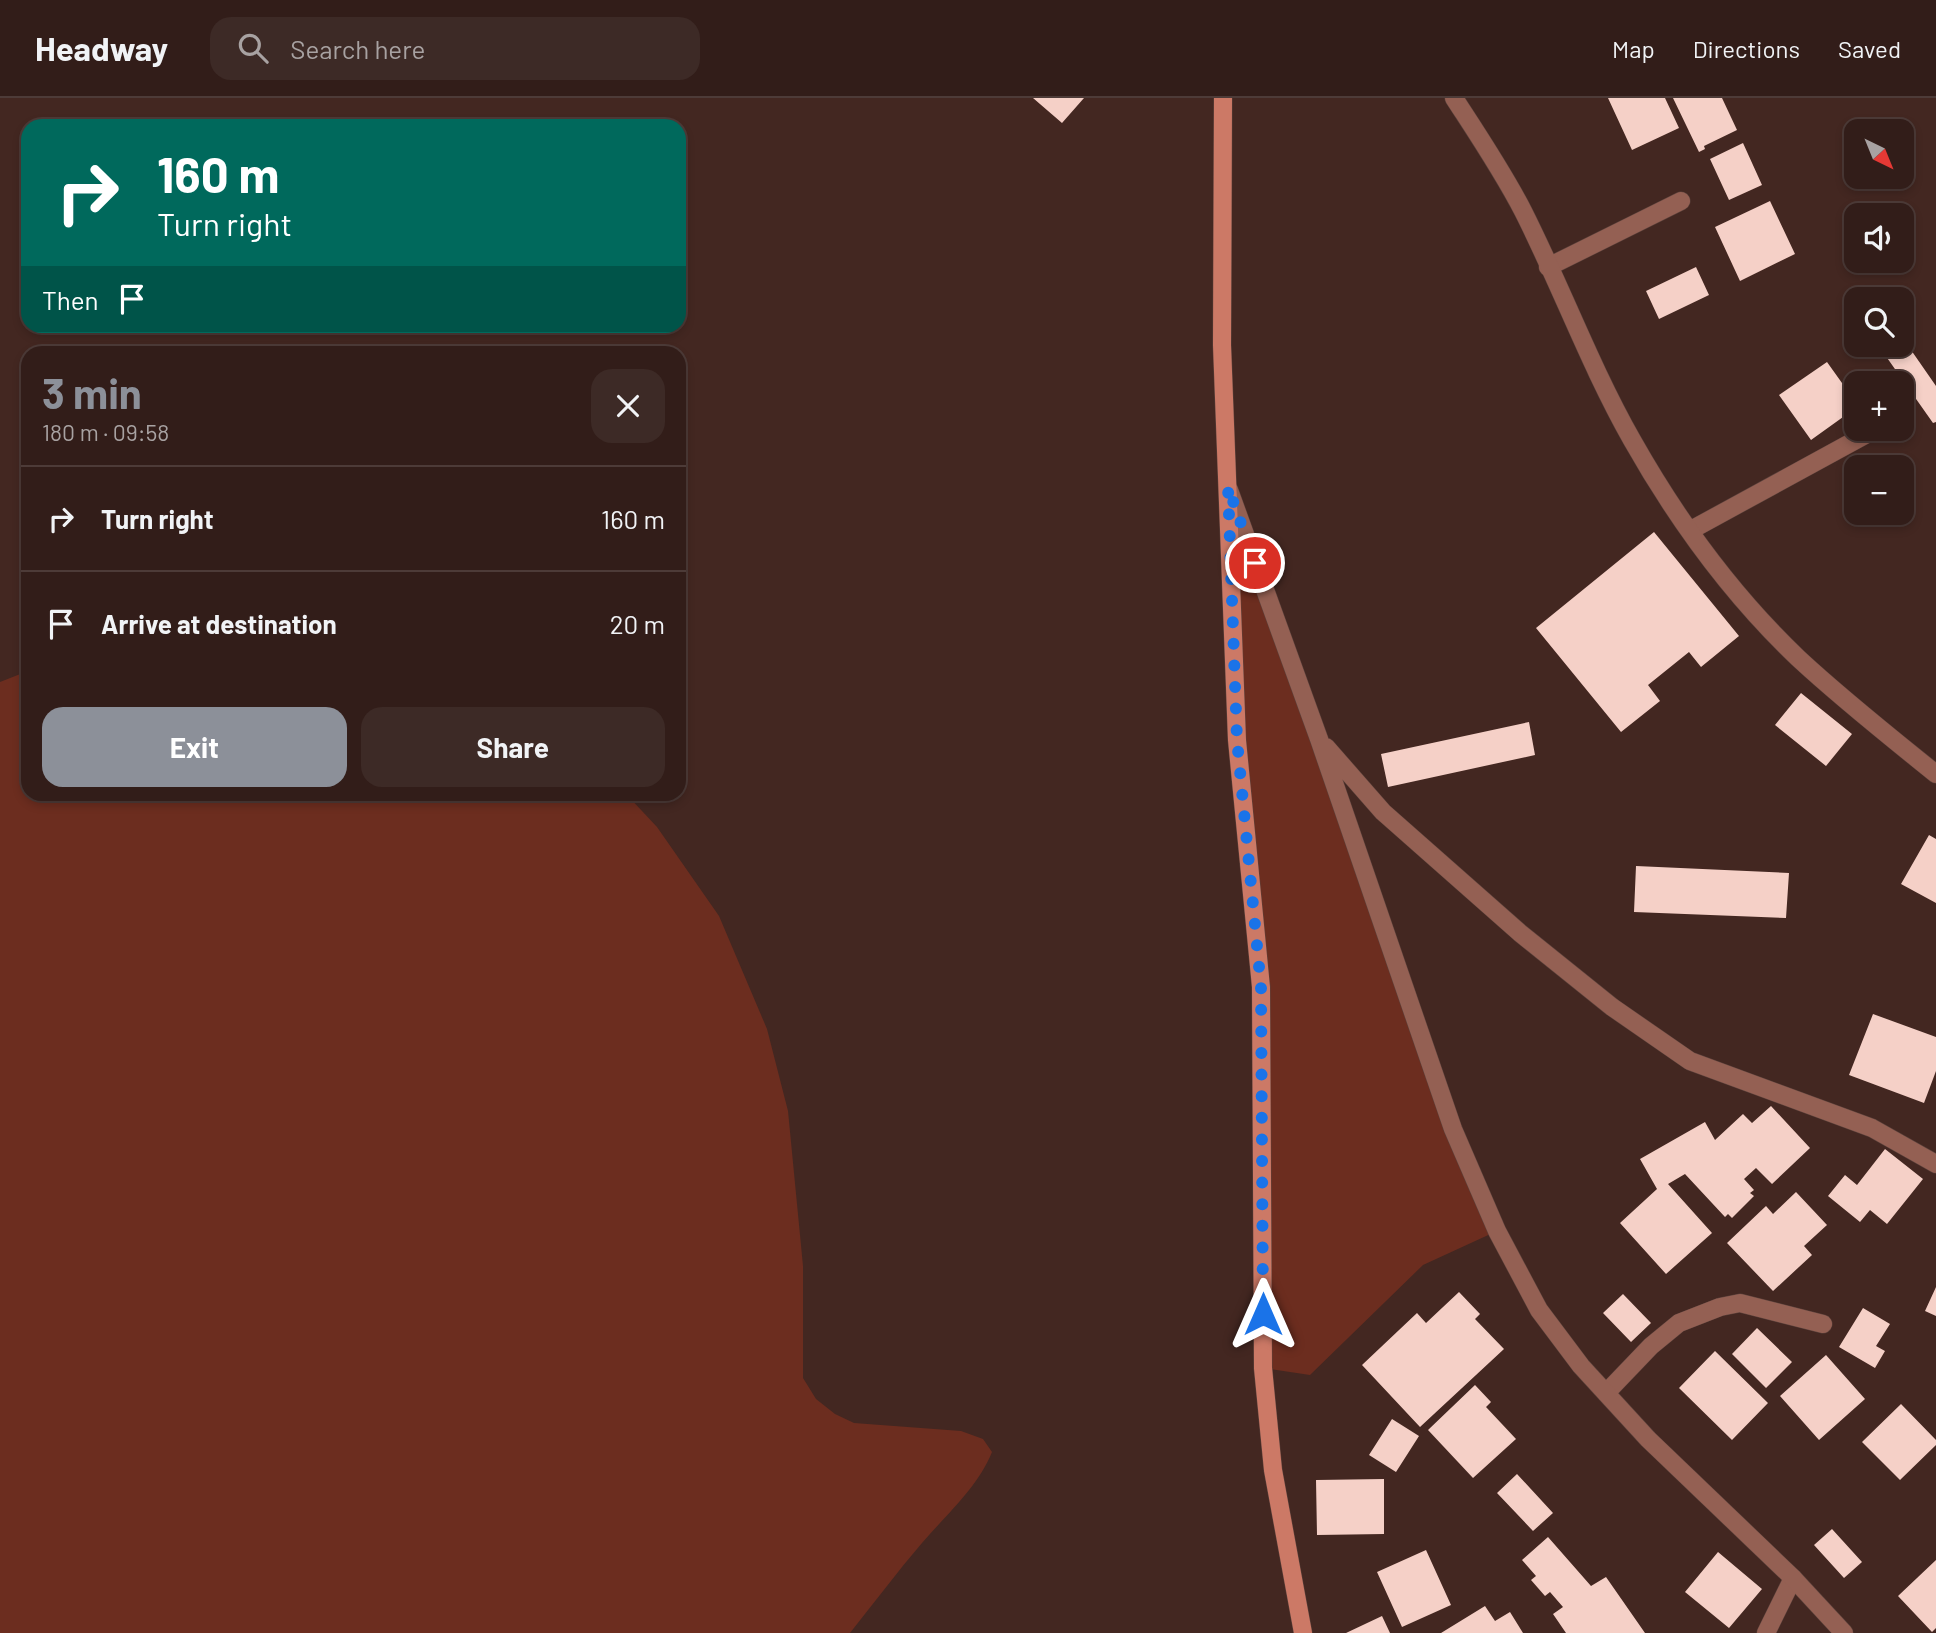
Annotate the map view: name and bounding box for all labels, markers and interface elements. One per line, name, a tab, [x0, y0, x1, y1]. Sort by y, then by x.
search box	[210, 17, 700, 80]
text: Headway	[35, 28, 168, 68]
icon: search	[234, 29, 272, 67]
text: Search here	[290, 33, 425, 64]
text: Map	[1612, 34, 1655, 63]
text: Directions	[1693, 34, 1800, 63]
text: Saved	[1838, 34, 1901, 63]
north arrow	[1844, 119, 1914, 189]
map controls	[1844, 119, 1914, 525]
text: 160 m	[157, 144, 279, 203]
icon: right	[42, 147, 133, 238]
button: sound	[1844, 203, 1914, 273]
text: Turn right	[157, 204, 292, 242]
icon: arrive	[113, 280, 151, 318]
text: Then	[42, 284, 99, 315]
button: search	[1844, 287, 1914, 357]
text: 3 min	[42, 367, 142, 417]
button: close	[591, 369, 665, 443]
button: +	[1844, 371, 1914, 441]
text: 180 m · 09:58	[42, 418, 169, 446]
button: −	[1844, 455, 1914, 525]
icon: right	[42, 500, 80, 538]
text: Turn right	[101, 503, 214, 534]
text: 160 m	[601, 503, 665, 534]
pin	[1225, 533, 1285, 593]
icon: arrive	[1236, 544, 1274, 582]
icon: arrive	[42, 605, 80, 643]
text: Arrive at destination	[101, 608, 337, 639]
text: 20 m	[610, 608, 665, 639]
button: Exit	[42, 707, 347, 787]
button: Share	[361, 707, 665, 787]
position arrow	[1226, 1277, 1300, 1351]

